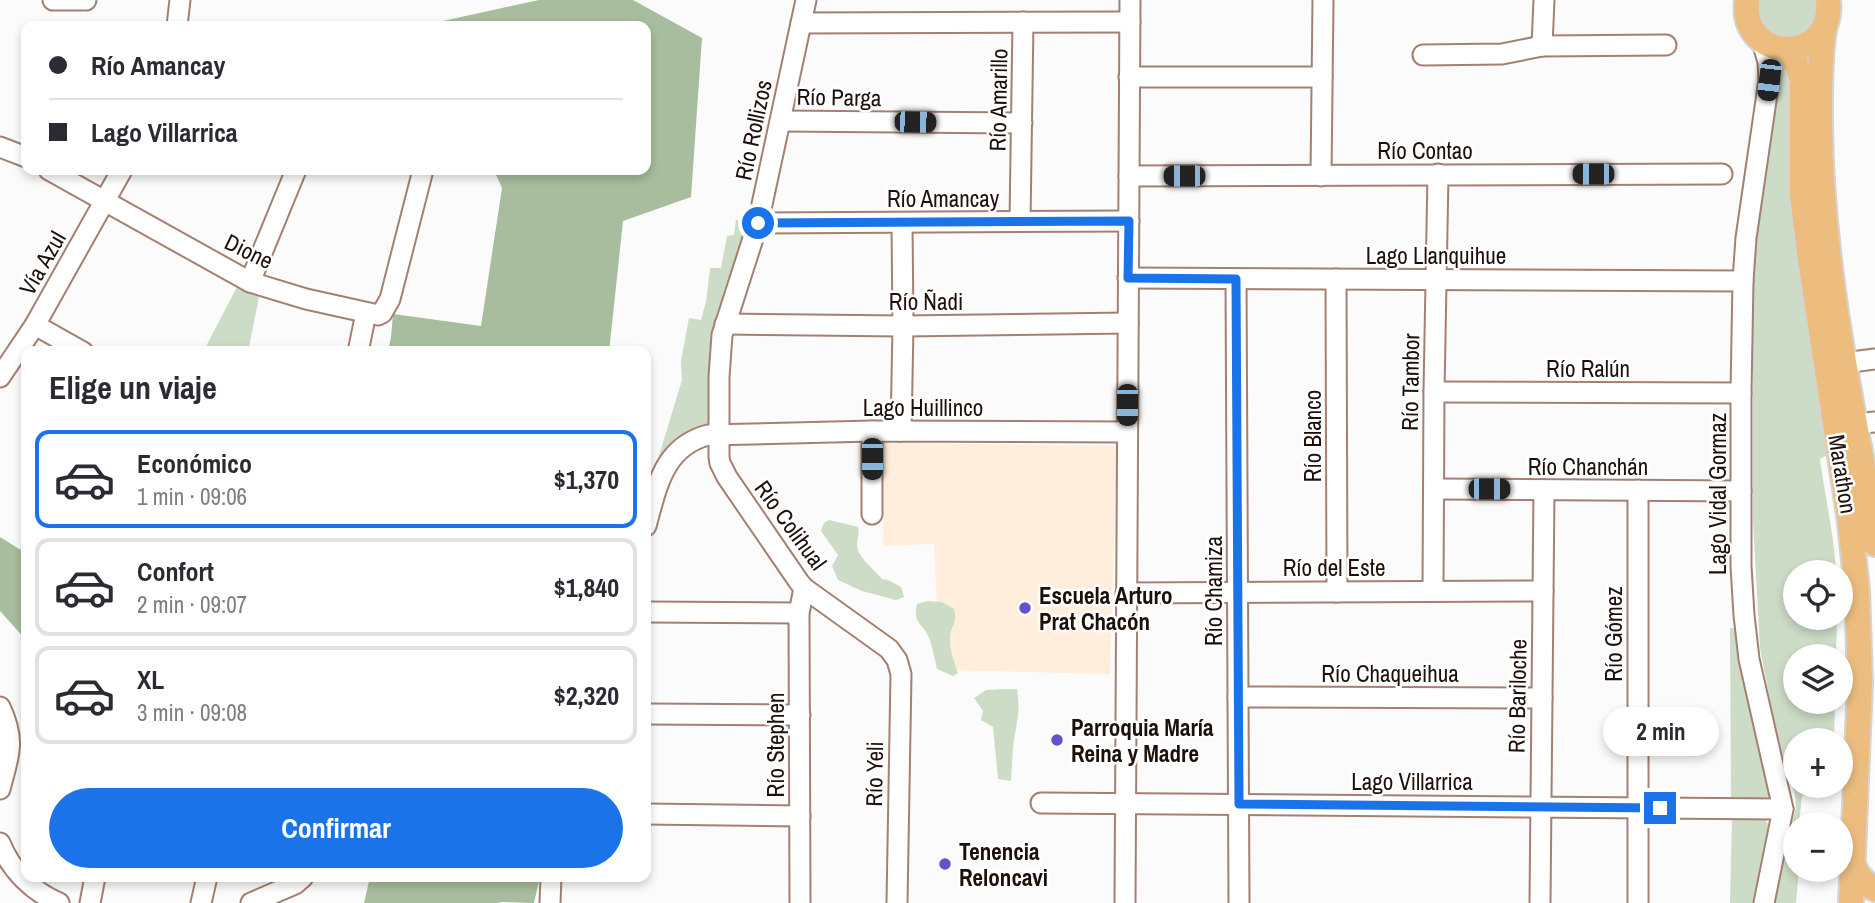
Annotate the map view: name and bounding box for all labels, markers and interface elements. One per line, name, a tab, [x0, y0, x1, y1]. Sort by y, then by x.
text: Río Amancay	[91, 48, 225, 83]
street label: Río Amarillo	[982, 48, 1014, 152]
car	[1757, 58, 1782, 102]
street label: Río Rollizos	[727, 77, 779, 183]
street label: Río Parga	[796, 81, 882, 113]
car	[894, 111, 937, 133]
text: Lago Villarrica	[91, 115, 238, 150]
street label: Río Contao	[1377, 135, 1473, 166]
car	[1573, 164, 1615, 185]
car	[1164, 166, 1206, 187]
street label: Río Amancay	[887, 183, 1000, 214]
route start	[742, 207, 774, 239]
street label: Vía Azul	[11, 225, 73, 301]
street label: Dione	[220, 226, 278, 276]
street label: Lago Llanquihue	[1366, 240, 1506, 271]
street label: Río Ñadi	[889, 286, 963, 317]
street label: Río Tambor	[1394, 332, 1426, 431]
street label: Río Ralún	[1546, 353, 1630, 384]
text: Elige un viaje	[49, 366, 217, 409]
car	[1117, 384, 1138, 426]
street label: Río Blanco	[1297, 390, 1328, 482]
street label: Lago Huillinco	[863, 392, 983, 423]
street label: Lago Vidal Gormaz	[1702, 413, 1733, 575]
street label: Marathon	[1821, 432, 1865, 516]
car	[862, 438, 883, 480]
text: Económico	[137, 446, 252, 481]
icon: car	[53, 448, 116, 511]
street label: Río Chanchán	[1528, 451, 1648, 482]
text: $1,370	[554, 462, 619, 497]
street label: Río Colihual	[748, 474, 834, 576]
car	[1469, 479, 1511, 500]
text: 1 min · 09:06	[137, 481, 247, 512]
street label: Río Chamiza	[1198, 535, 1229, 646]
street label: Río del Este	[1283, 552, 1385, 583]
text: Confort	[137, 554, 214, 589]
icon: car	[53, 556, 116, 619]
map controls	[1783, 560, 1853, 882]
button: locate	[1783, 560, 1853, 630]
text: $1,840	[554, 570, 619, 605]
place label: Escuela Arturo Prat Chacón	[1039, 580, 1172, 637]
street label: Río Gómez	[1598, 586, 1629, 682]
text: 2 min · 09:07	[137, 589, 247, 620]
marker: Escuela Arturo Prat Chacón	[1017, 600, 1033, 616]
street label: Río Bariloche	[1501, 639, 1533, 753]
button: layers	[1783, 644, 1853, 714]
street label: Río Chaqueihua	[1321, 658, 1459, 689]
text: XL	[137, 662, 164, 697]
icon: car	[53, 664, 116, 727]
text: $2,320	[554, 678, 619, 713]
street label: Río Stephen	[760, 693, 791, 797]
text: 3 min · 09:08	[137, 697, 247, 728]
callout: 2 min	[1602, 706, 1718, 756]
place label: Parroquia María Reina y Madre	[1071, 712, 1214, 769]
text: 2 min	[1636, 716, 1686, 747]
button: +	[1783, 728, 1853, 798]
marker: Parroquia María Reina y Madre	[1049, 732, 1065, 748]
street label: Río Yeli	[858, 741, 890, 807]
street label: Lago Villarrica	[1351, 766, 1473, 797]
button: Confirmar	[49, 788, 623, 868]
route end	[1644, 792, 1676, 824]
button: −	[1783, 812, 1853, 882]
place label: Tenencia Reloncavi	[959, 836, 1048, 893]
marker: Tenencia Reloncavi	[937, 856, 953, 872]

